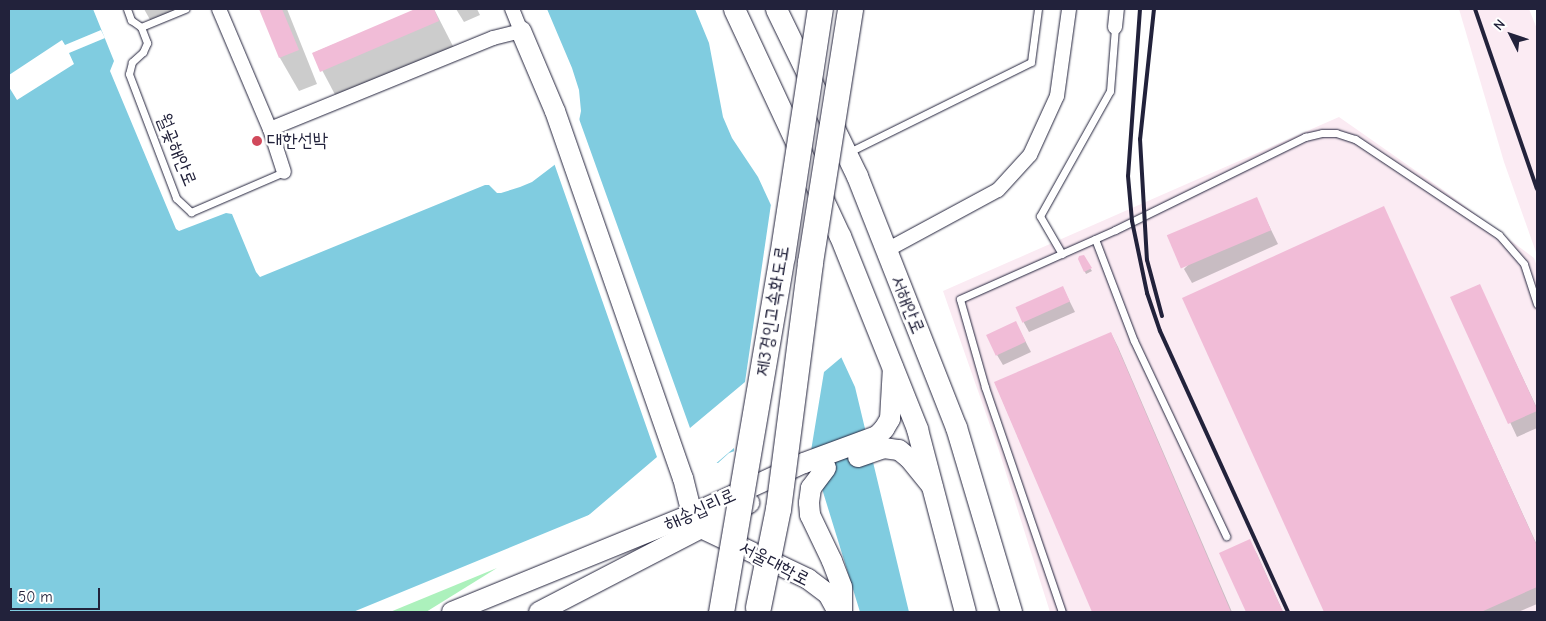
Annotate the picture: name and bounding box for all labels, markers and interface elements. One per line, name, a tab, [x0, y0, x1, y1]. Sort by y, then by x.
north arrow	[1486, 10, 1536, 60]
text: N	[1490, 16, 1509, 34]
street label: 월곶해안로	[151, 110, 201, 190]
place label: 대한선박	[267, 130, 328, 152]
marker: 대한선박	[251, 135, 263, 147]
street label: 제3경인고속화도로	[751, 244, 795, 378]
street label: 서해안로	[885, 272, 929, 338]
street label: 해송십리로	[660, 484, 740, 536]
street label: 서울대학로	[735, 536, 813, 592]
scale bar	[12, 578, 102, 610]
text: 50 m	[18, 588, 53, 606]

